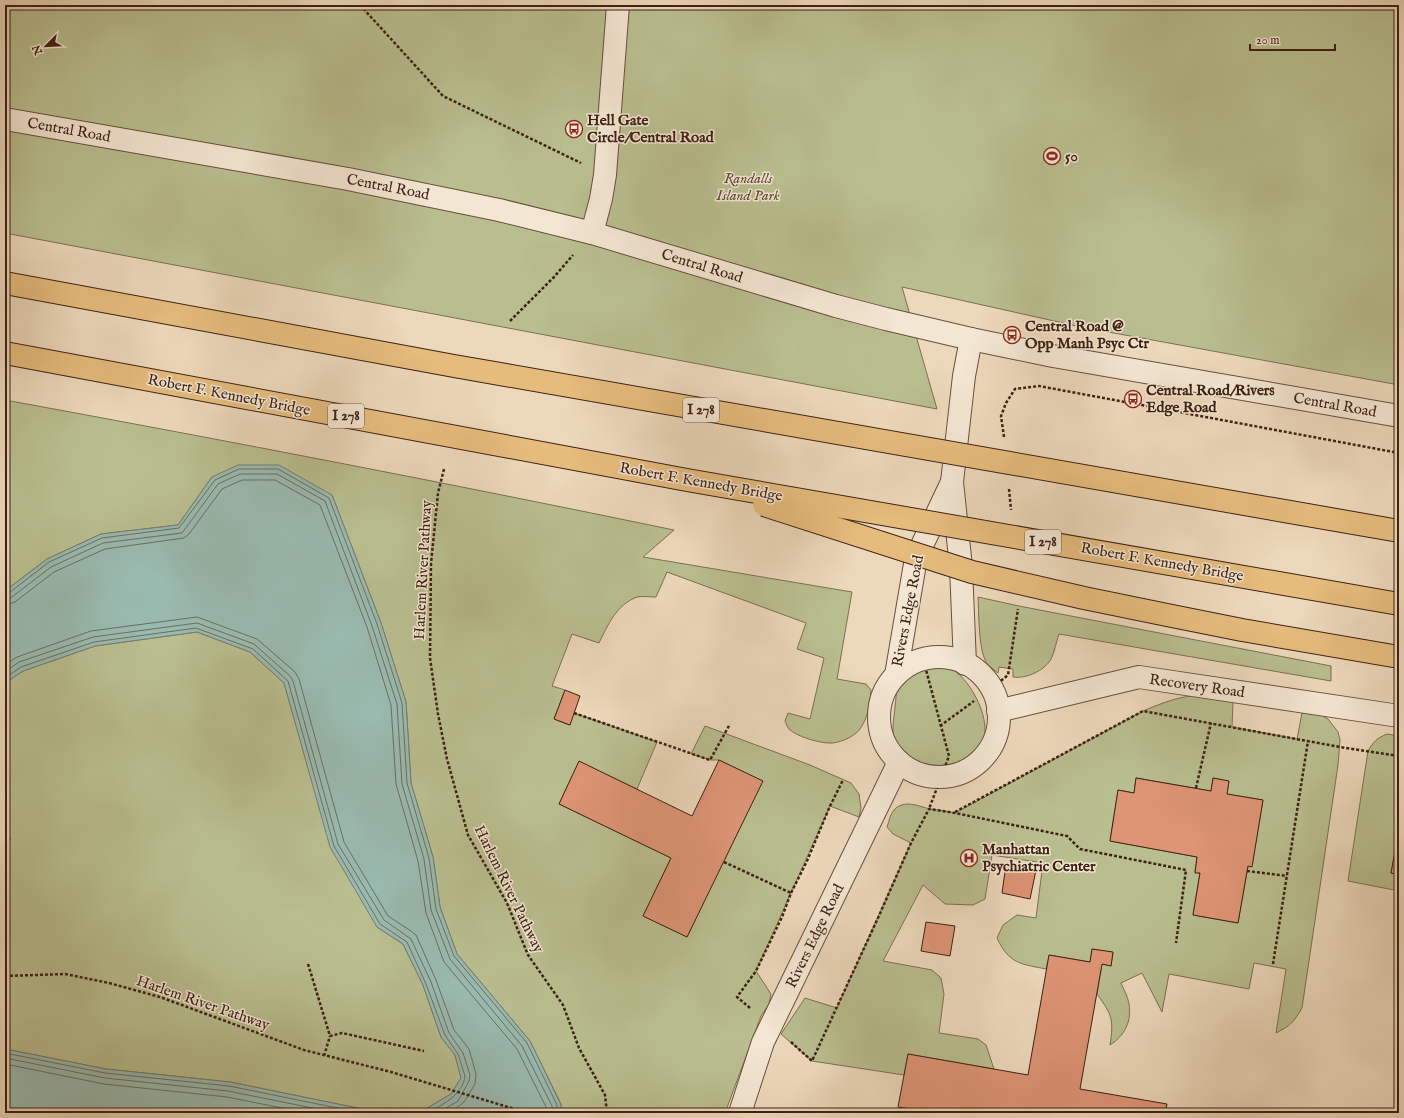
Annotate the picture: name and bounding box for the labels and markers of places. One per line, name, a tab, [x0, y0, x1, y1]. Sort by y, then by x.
place label: Hell Gate Circle/Central Road	[587, 111, 715, 147]
bus stop icon: Hell Gate Circle/Central Road	[564, 119, 584, 139]
sports icon: 50	[1042, 146, 1062, 166]
place label: 50	[1065, 147, 1078, 166]
place label: Central Road @ Opp Manh Psyc Ctr	[1025, 317, 1150, 353]
bus stop icon: Central Road @ Opp Manh Psyc Ctr	[1002, 325, 1022, 345]
place label: Central Road/Rivers Edge Road	[1146, 381, 1275, 417]
bus stop icon: Central Road/Rivers Edge Road	[1123, 389, 1143, 409]
place label: Manhattan Psychiatric Center	[982, 840, 1096, 876]
hospital icon: Manhattan Psychiatric Center	[959, 848, 979, 868]

